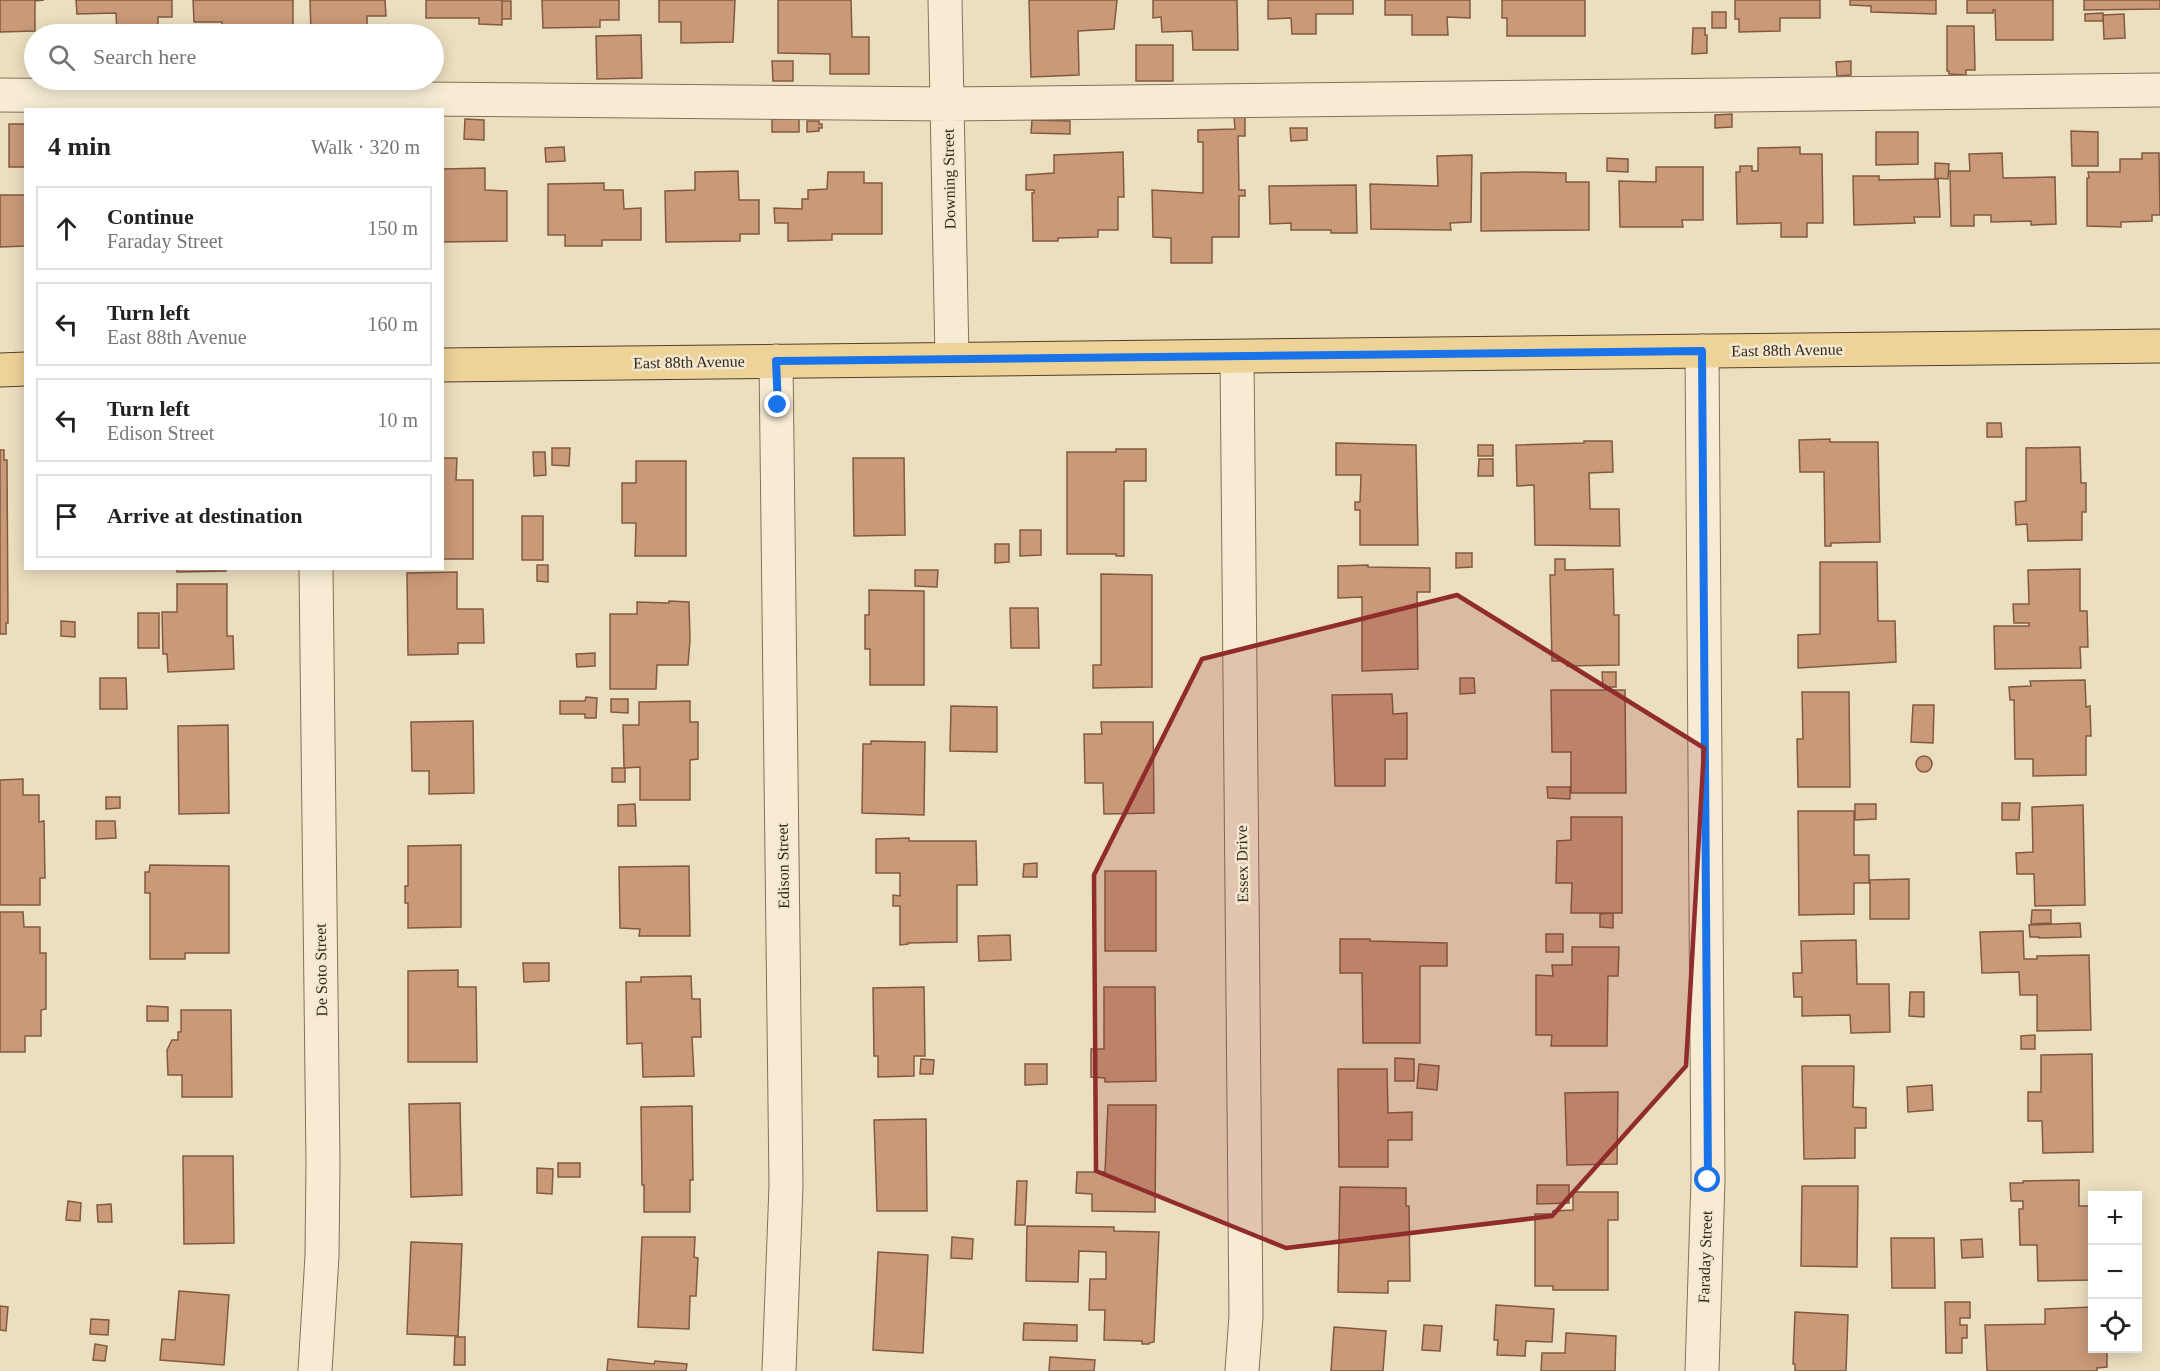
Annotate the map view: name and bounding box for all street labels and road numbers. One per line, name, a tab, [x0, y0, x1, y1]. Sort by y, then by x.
street label: Downing Street	[940, 128, 959, 230]
street label: East 88th Avenue	[1731, 341, 1843, 359]
street label: East 88th Avenue	[633, 353, 745, 371]
street label: Edison Street	[774, 822, 792, 909]
street label: Essex Drive	[1233, 825, 1251, 903]
street label: De Soto Street	[312, 923, 330, 1017]
street label: Faraday Street	[1695, 1210, 1716, 1304]

